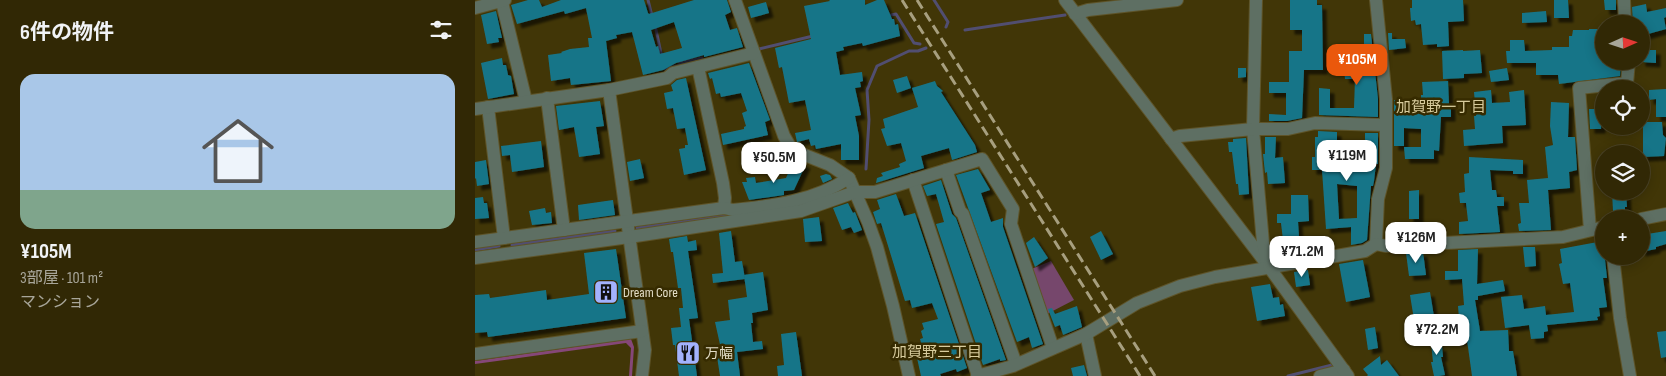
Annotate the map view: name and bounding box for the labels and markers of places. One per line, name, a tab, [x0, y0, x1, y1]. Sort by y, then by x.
pin: ¥105M	[1322, 44, 1392, 86]
pin: ¥119M	[1312, 140, 1382, 182]
pin: ¥50.5M	[733, 142, 815, 184]
pin: ¥126M	[1381, 222, 1451, 264]
pin: ¥71.2M	[1261, 236, 1343, 278]
building icon: Dream Core	[593, 279, 619, 305]
place label: Dream Core	[623, 284, 678, 301]
pin: ¥72.2M	[1396, 314, 1478, 356]
restaurant icon: 万幅	[675, 340, 701, 366]
place label: 万幅	[705, 345, 733, 362]

